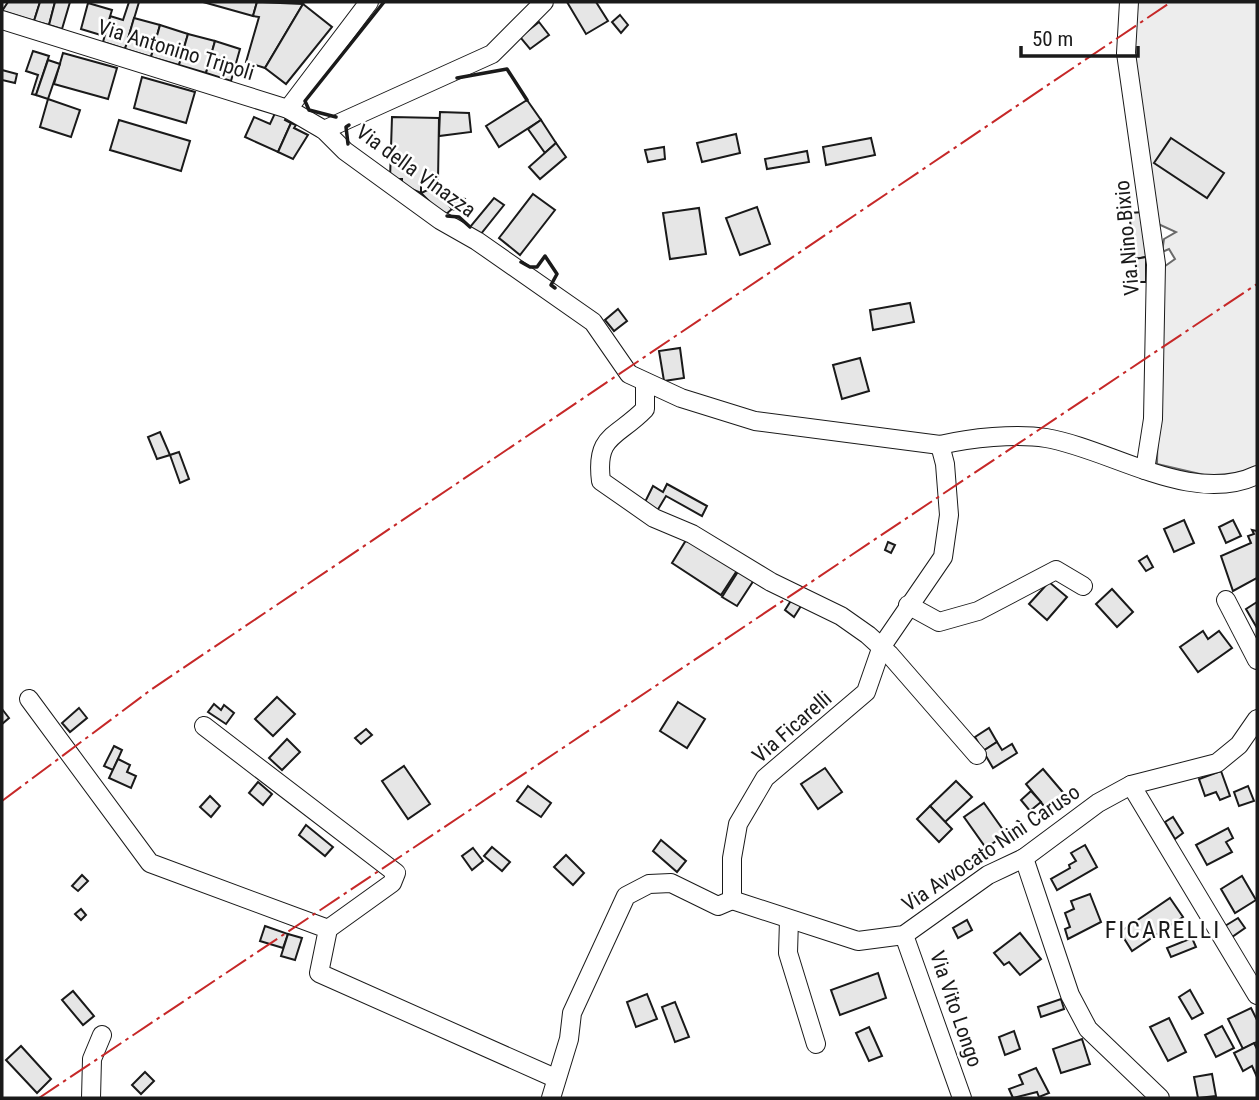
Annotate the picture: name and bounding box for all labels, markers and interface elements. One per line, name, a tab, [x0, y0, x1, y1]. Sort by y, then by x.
scale bar	[1021, 14, 1138, 58]
street label: Via Antonino Tripoli	[95, 15, 257, 85]
text: 50 m	[1032, 27, 1073, 51]
street label: Via della Vinazza	[352, 120, 480, 222]
street label: Via Nino Bixio	[1110, 179, 1144, 297]
street label: Via Ficarelli	[748, 686, 836, 768]
street label: Via Avvocato Ninì Caruso	[898, 780, 1084, 916]
district label: FICARELLI	[1105, 916, 1221, 944]
street label: Via Vito Longo	[925, 948, 987, 1070]

